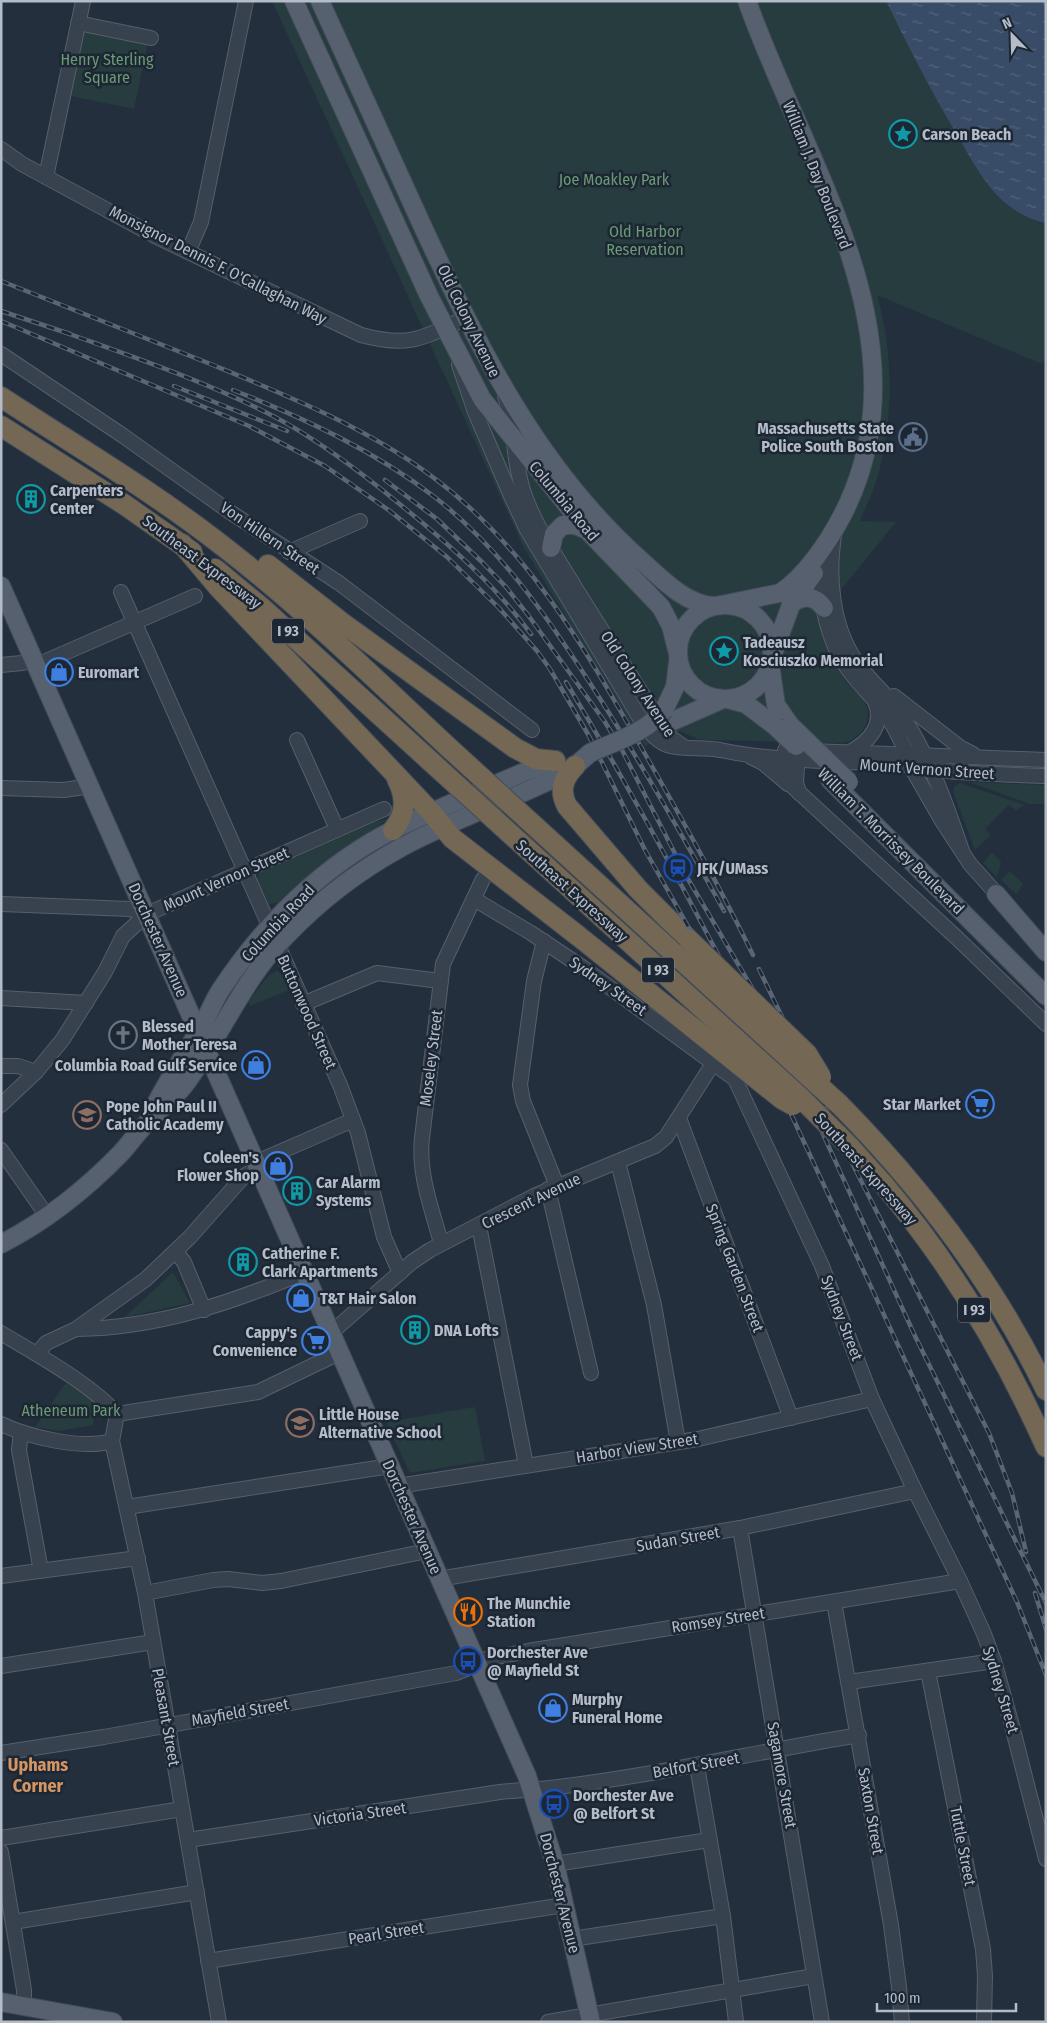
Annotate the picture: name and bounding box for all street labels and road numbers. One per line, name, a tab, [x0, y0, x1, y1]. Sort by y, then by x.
street label: William J. Day Boulevard	[779, 98, 855, 252]
street label: Monsignor Dennis F. O'Callaghan Way	[106, 202, 331, 329]
street label: Old Colony Avenue	[434, 262, 504, 380]
street label: Columbia Road	[525, 457, 603, 545]
street label: Von Hillern Street	[217, 498, 324, 579]
street label: Southeast Expressway	[139, 511, 266, 613]
road number: I 93	[272, 618, 304, 644]
street label: Old Colony Avenue	[597, 627, 679, 741]
street label: Mount Vernon Street	[859, 755, 996, 783]
street label: William T. Morrissey Boulevard	[814, 764, 968, 918]
street label: Southeast Expressway	[512, 836, 633, 947]
street label: Mount Vernon Street	[160, 843, 292, 915]
street label: Dorchester Avenue	[124, 880, 192, 1000]
street label: Columbia Road	[237, 881, 319, 965]
street label: Buttonwood Street	[273, 952, 341, 1073]
street label: Sydney Street	[566, 952, 651, 1020]
road number: I 93	[642, 958, 674, 982]
street label: Moseley Street	[416, 1008, 446, 1107]
street label: Southeast Expressway	[811, 1109, 922, 1230]
street label: Crescent Avenue	[478, 1169, 584, 1233]
street label: Spring Garden Street	[702, 1201, 769, 1336]
street label: Sydney Street	[817, 1273, 867, 1364]
road number: I 93	[958, 1298, 990, 1322]
street label: Harbor View Street	[575, 1429, 700, 1467]
street label: Dorchester Avenue	[378, 1457, 446, 1577]
street label: Sudan Street	[635, 1522, 722, 1556]
street label: Romsey Street	[670, 1603, 767, 1637]
street label: Sydney Street	[979, 1644, 1023, 1737]
street label: Pleasant Street	[148, 1667, 184, 1768]
street label: Mayfield Street	[190, 1694, 291, 1730]
street label: Sagamore Street	[763, 1720, 801, 1830]
street label: Belfort Street	[651, 1748, 742, 1782]
street label: Saxton Street	[854, 1766, 888, 1857]
street label: Victoria Street	[313, 1798, 408, 1830]
street label: Tuttle Street	[946, 1805, 980, 1888]
street label: Dorchester Avenue	[536, 1831, 584, 1955]
street label: Pearl Street	[347, 1918, 426, 1948]

